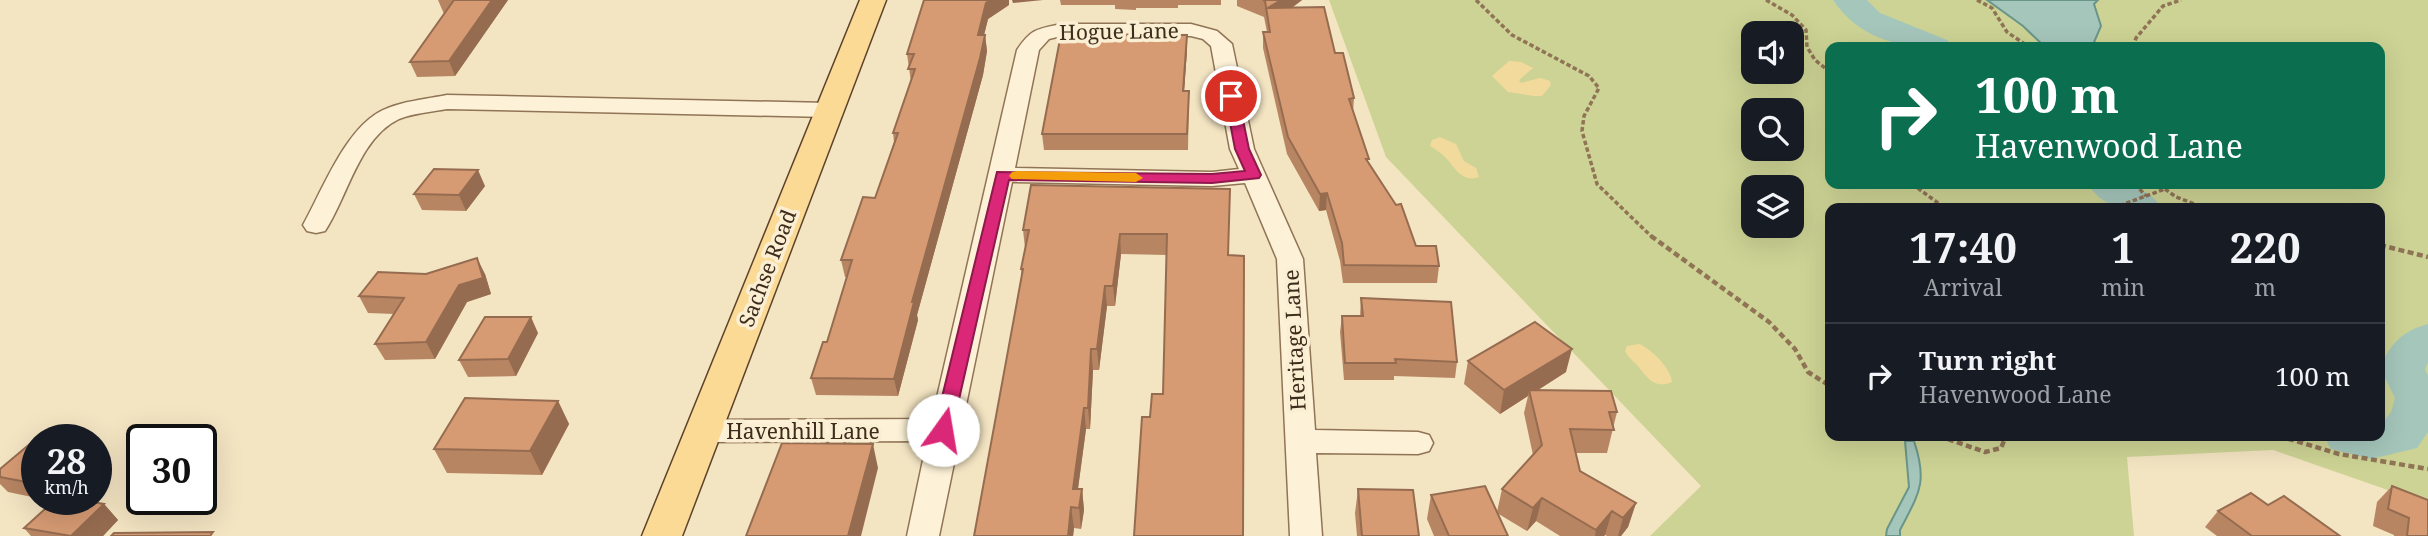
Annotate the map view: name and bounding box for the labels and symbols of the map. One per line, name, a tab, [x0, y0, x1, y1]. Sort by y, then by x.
street label: Hogue Lane	[1059, 16, 1179, 46]
pin	[1201, 66, 1261, 126]
street label: Sachse Road	[732, 205, 802, 331]
street label: Heritage Lane	[1276, 269, 1312, 411]
position arrow	[906, 393, 980, 467]
street label: Havenhill Lane	[726, 417, 880, 445]
speed limit sign: 30	[126, 424, 217, 515]

